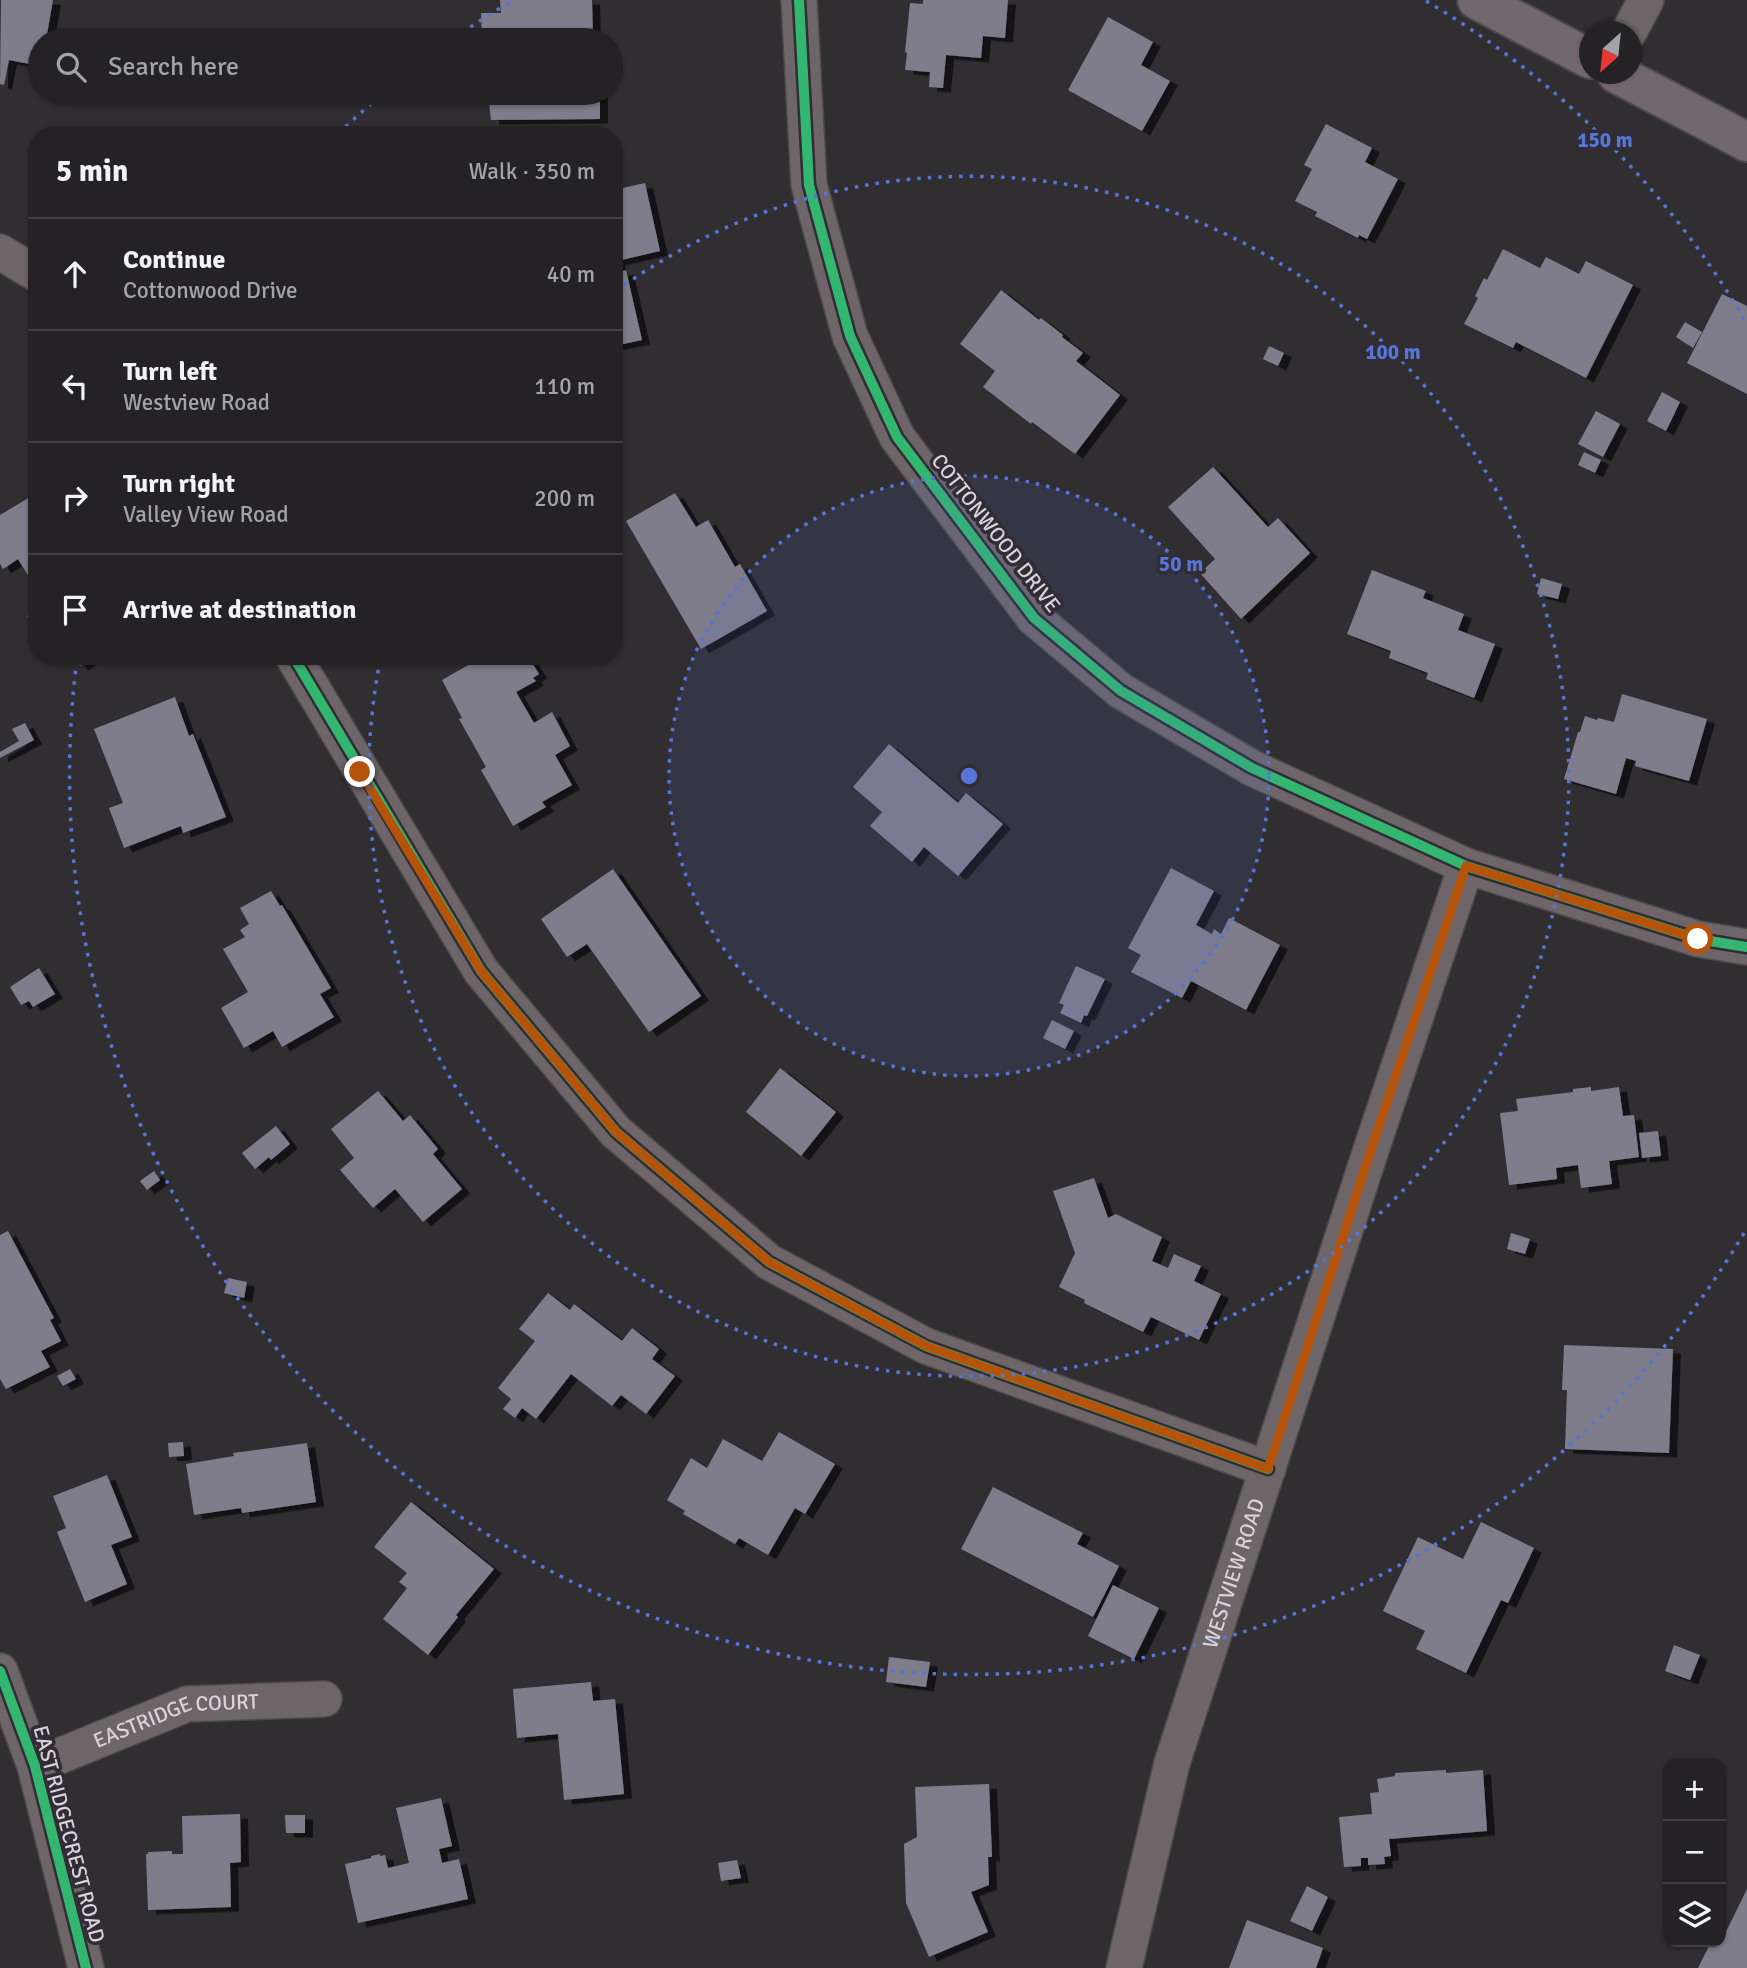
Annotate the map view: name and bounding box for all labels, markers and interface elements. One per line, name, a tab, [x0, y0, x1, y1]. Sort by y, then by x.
north arrow	[1579, 21, 1642, 84]
search box	[28, 28, 623, 105]
icon: search	[52, 48, 90, 86]
text: Search here	[108, 51, 239, 83]
text: 150 m	[1577, 127, 1633, 153]
text: 5 min	[56, 153, 128, 190]
text: Walk · 350 m	[469, 157, 595, 186]
text: Continue	[123, 244, 225, 276]
icon: ahead	[56, 255, 94, 293]
text: 40 m	[547, 260, 595, 289]
text: Cottonwood Drive	[123, 276, 297, 305]
text: 100 m	[1365, 339, 1421, 365]
text: Turn left	[123, 356, 217, 388]
icon: left	[56, 367, 94, 405]
text: 110 m	[534, 372, 595, 401]
text: Westview Road	[123, 388, 270, 417]
street label: COTTONWOOD DRIVE	[926, 448, 1066, 618]
text: Turn right	[123, 468, 235, 500]
icon: right	[56, 479, 94, 517]
text: 200 m	[534, 484, 595, 513]
text: Valley View Road	[123, 500, 289, 529]
text: 50 m	[1159, 551, 1203, 577]
icon: arrive	[56, 591, 94, 629]
text: Arrive at destination	[123, 594, 356, 626]
route end	[344, 756, 375, 787]
centre of rings	[957, 764, 981, 788]
route start	[1682, 923, 1713, 954]
street label: WESTVIEW ROAD	[1197, 1495, 1270, 1652]
street label: EASTRIDGE COURT	[89, 1688, 260, 1754]
street label: EAST RIDGECREST ROAD	[27, 1722, 111, 1946]
map controls	[1663, 1758, 1726, 1947]
button: +	[1663, 1758, 1726, 1821]
button: −	[1663, 1821, 1726, 1884]
button: layers	[1663, 1884, 1726, 1947]

